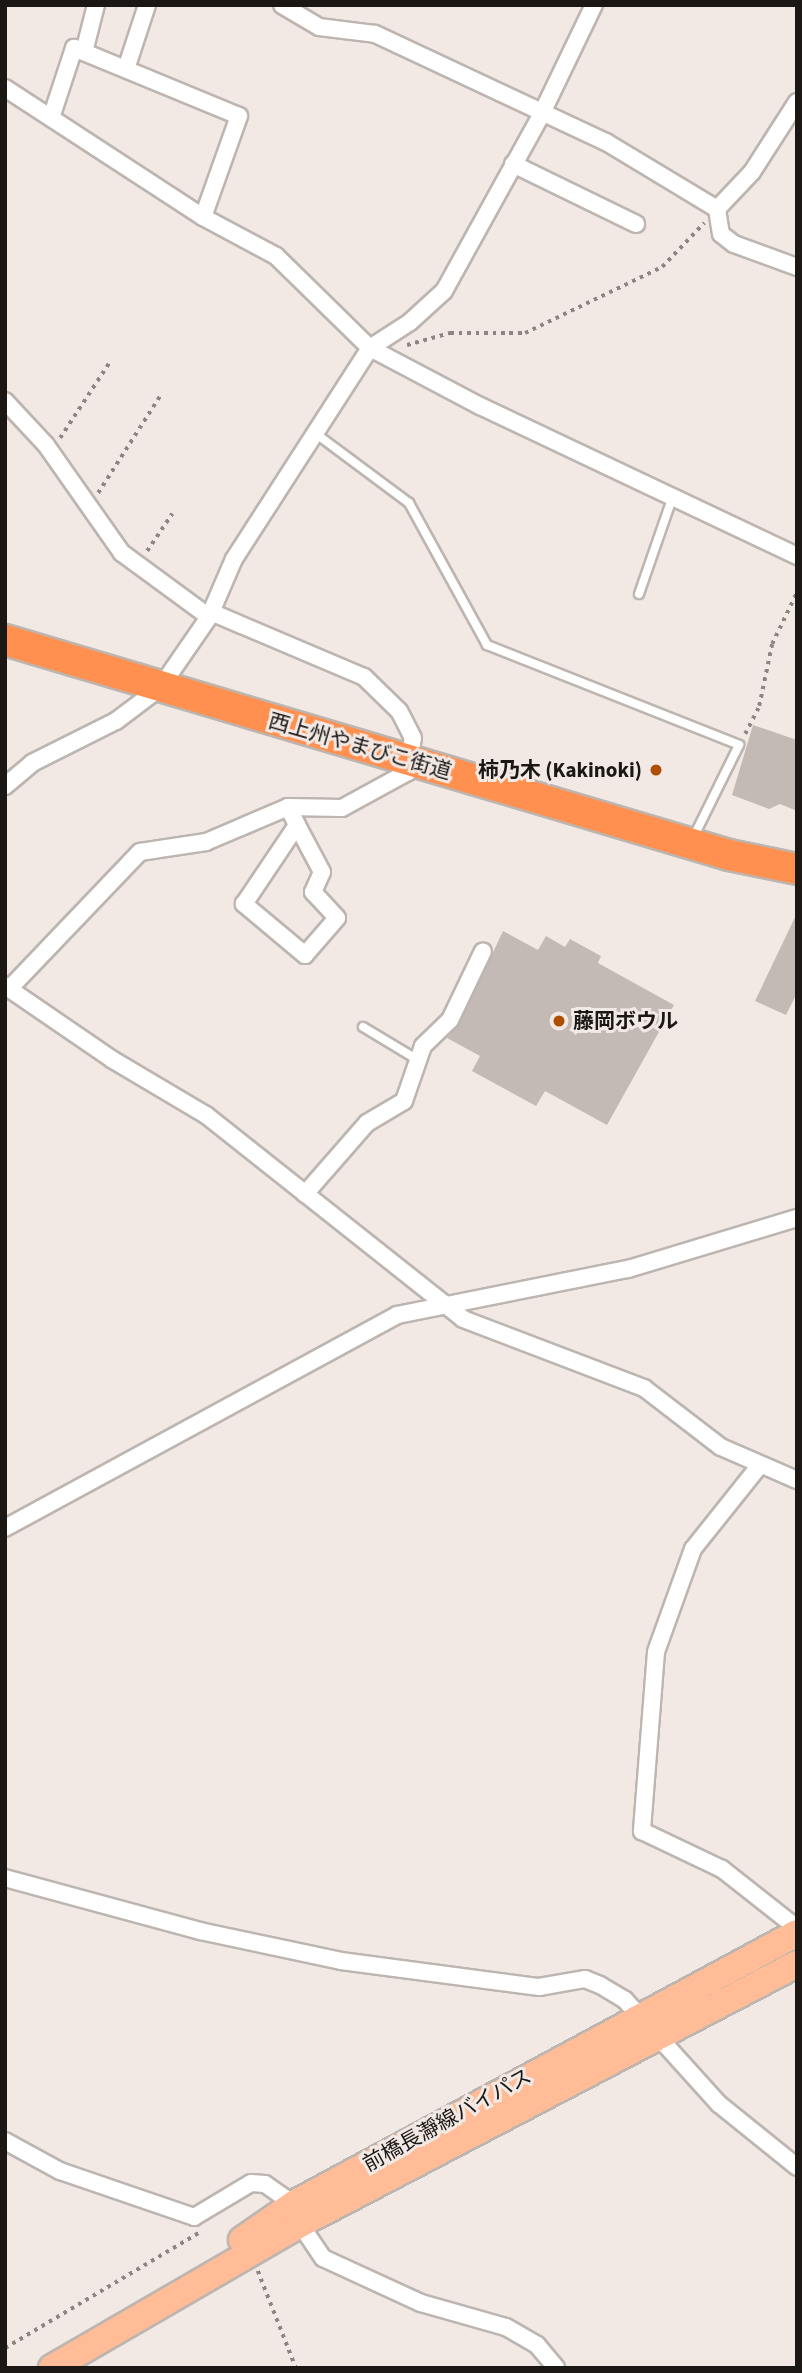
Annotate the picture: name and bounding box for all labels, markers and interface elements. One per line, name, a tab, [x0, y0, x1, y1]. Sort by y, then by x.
street label: 西上州やまびこ街道	[266, 708, 454, 784]
place label: 柿乃木 (Kakinoki)	[478, 757, 642, 783]
marker: 柿乃木 (Kakinoki)	[648, 762, 664, 778]
place label: 藤岡ボウル	[573, 1008, 678, 1034]
marker: 藤岡ボウル	[551, 1013, 567, 1029]
street label: 前橋長瀞線バイパス	[358, 2063, 536, 2177]

